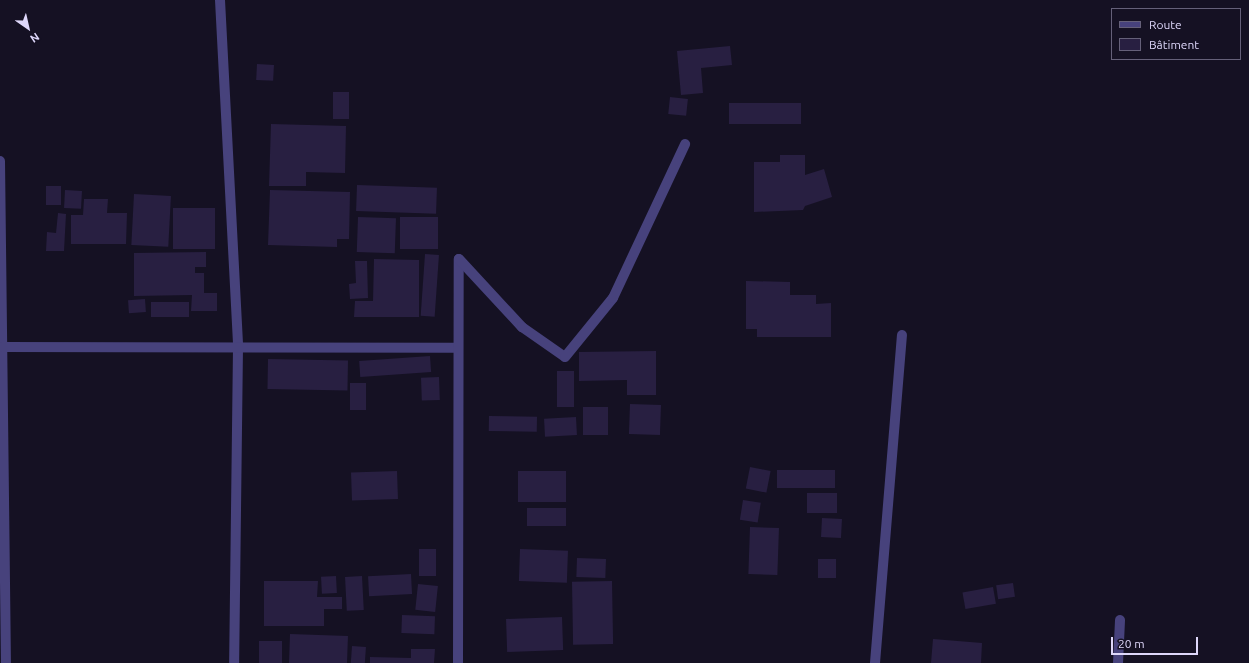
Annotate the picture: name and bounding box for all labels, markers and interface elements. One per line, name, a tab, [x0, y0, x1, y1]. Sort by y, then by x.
north arrow	[8, 8, 48, 48]
legend	[1111, 8, 1241, 60]
text: Route	[1149, 18, 1182, 31]
text: N	[28, 31, 41, 45]
text: Bâtiment	[1149, 38, 1199, 51]
scale bar	[1113, 629, 1200, 655]
text: 20 m	[1118, 637, 1145, 650]

